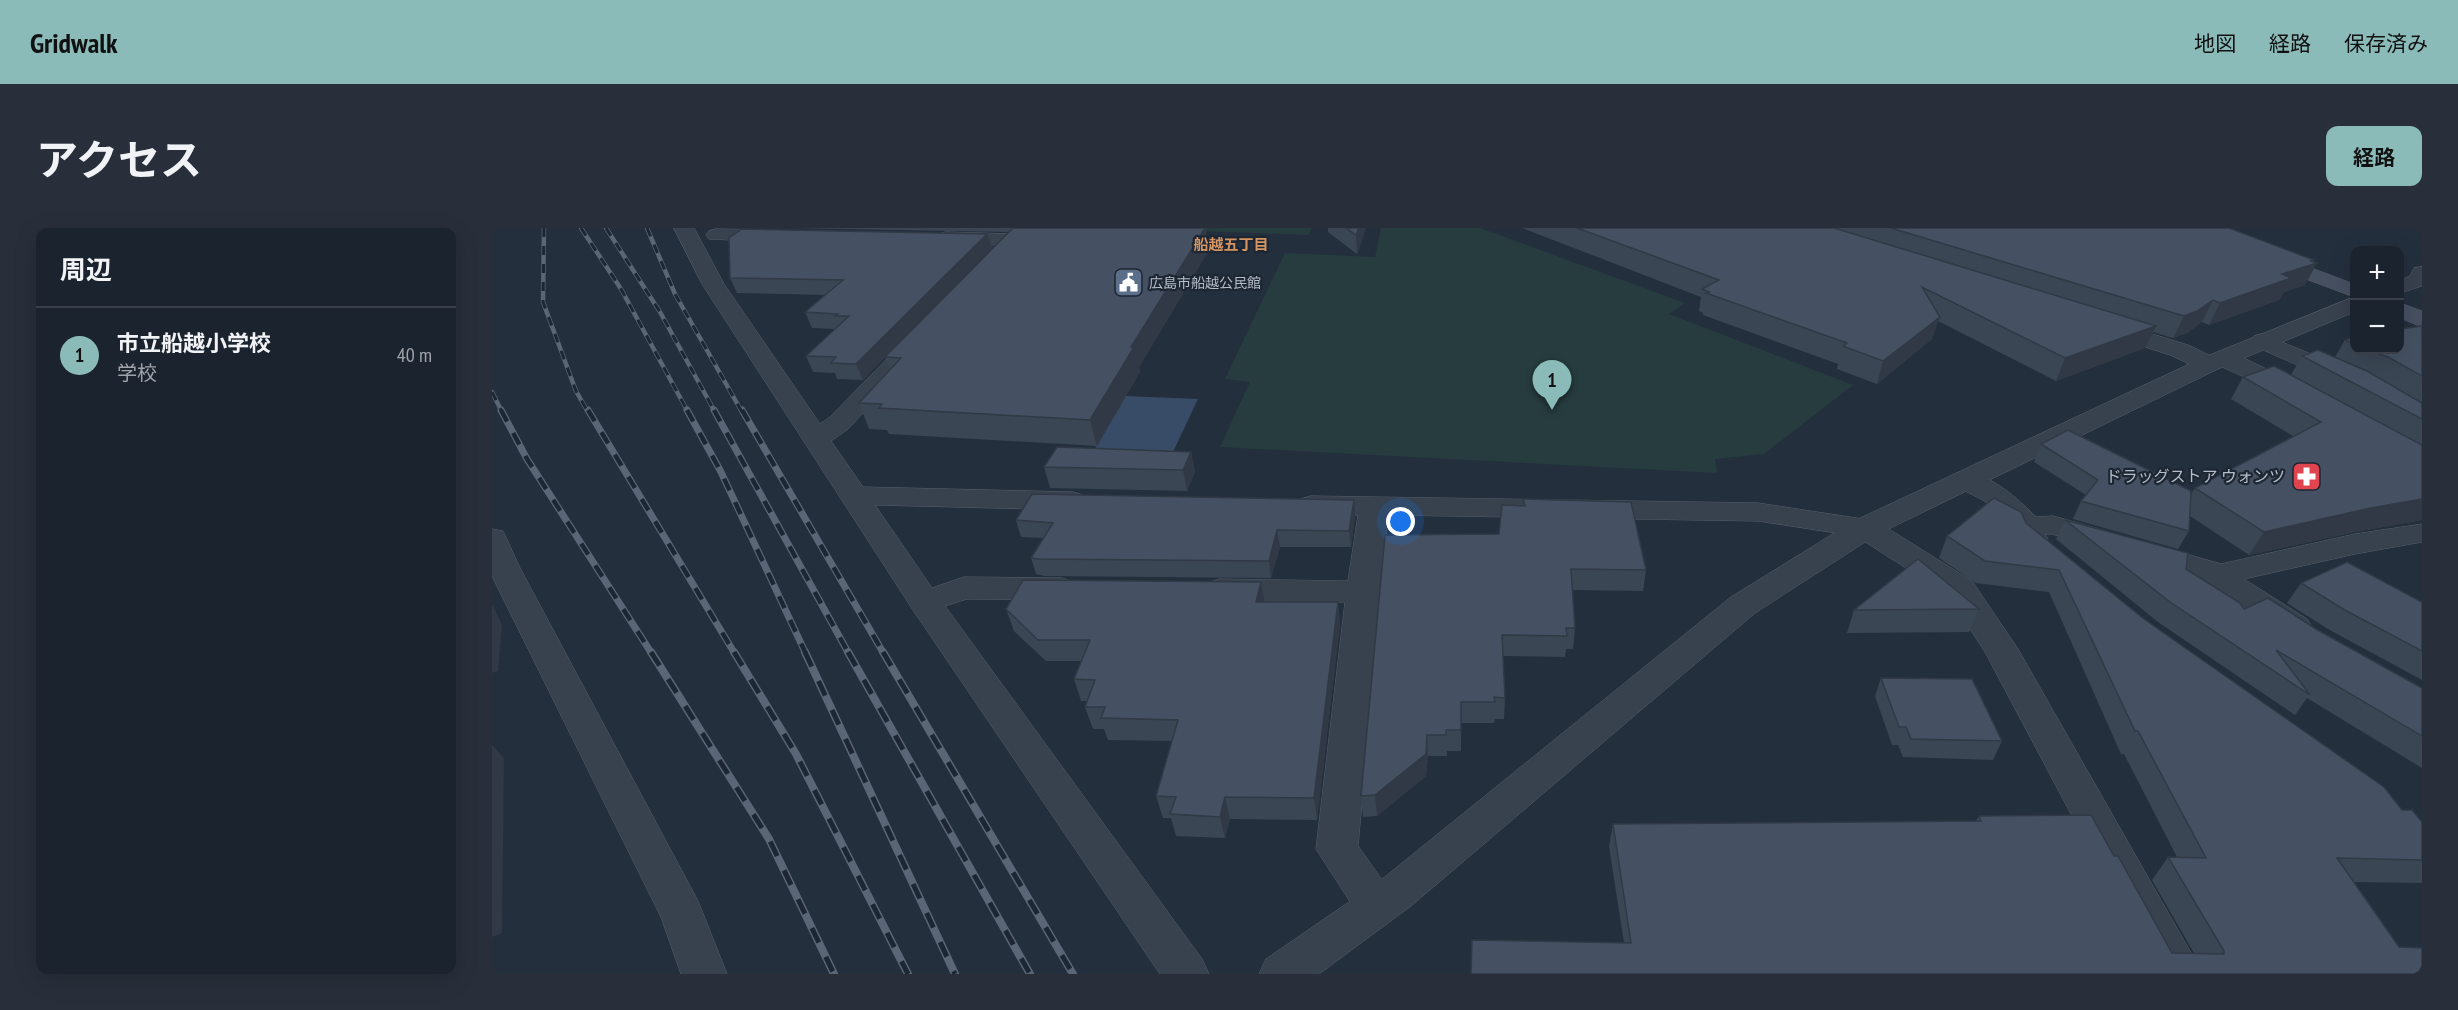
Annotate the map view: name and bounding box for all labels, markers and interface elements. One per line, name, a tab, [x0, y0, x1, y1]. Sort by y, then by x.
text: Gridwalk	[30, 24, 118, 61]
text: 地図	[2194, 30, 2236, 57]
text: 経路	[2269, 30, 2311, 57]
text: 保存済み	[2344, 30, 2428, 57]
button: 経路	[2326, 126, 2422, 186]
text: アクセス	[36, 132, 202, 187]
district label: 船越五丁目	[1193, 235, 1269, 254]
map controls	[2350, 246, 2404, 354]
button: +	[2350, 246, 2404, 300]
text: 周辺	[60, 253, 112, 286]
public building icon: 広島市船越公民館	[1112, 267, 1144, 299]
place label: 広島市船越公民館	[1149, 274, 1261, 292]
button: −	[2350, 300, 2404, 354]
text: 市立船越小学校	[117, 329, 271, 357]
text: 1	[75, 342, 84, 368]
text: 40 m	[397, 342, 432, 368]
text: 学校	[117, 360, 157, 386]
pin: 1	[1532, 360, 1572, 410]
pharmacy icon: ドラッグストア ウォンツ	[2290, 460, 2322, 492]
place label: ドラッグストア ウォンツ	[2106, 466, 2285, 486]
your location	[1386, 507, 1415, 536]

